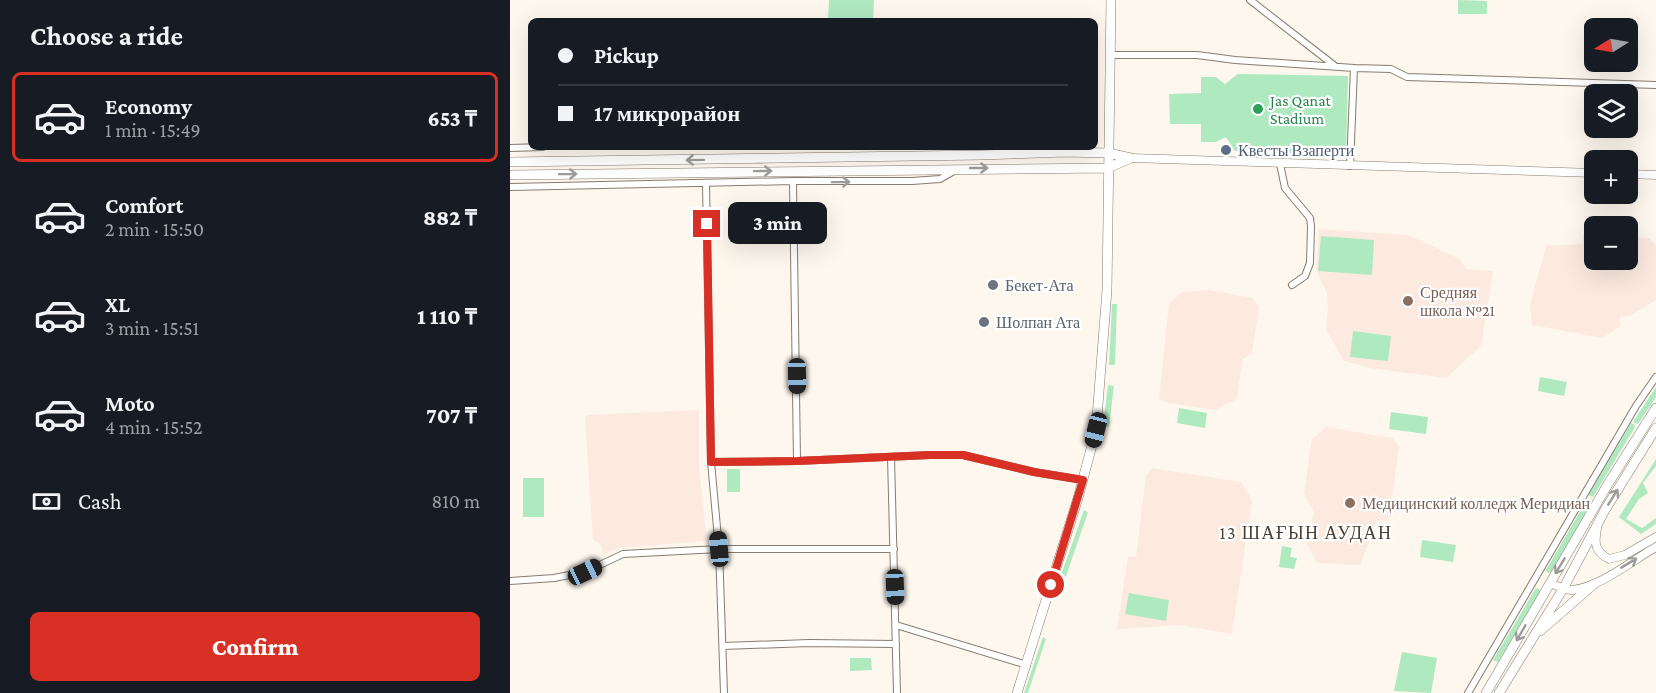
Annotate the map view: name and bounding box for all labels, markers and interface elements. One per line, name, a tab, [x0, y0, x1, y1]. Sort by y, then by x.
north arrow	[1584, 18, 1638, 72]
map controls	[1584, 18, 1638, 270]
text: Choose a ride	[30, 21, 183, 51]
text: Pickup	[594, 43, 659, 68]
button: layers	[1584, 84, 1638, 138]
icon: car	[33, 90, 87, 144]
place label: Jas Qanat Stadium	[1268, 92, 1332, 127]
text: Economy	[105, 94, 192, 119]
text: 17 микрорайон	[594, 101, 740, 126]
marker: Jas Qanat Stadium	[1251, 102, 1265, 116]
text: 653 ₸	[427, 106, 477, 131]
text: 1 min · 15:49	[105, 119, 201, 141]
place label: Квесты Взаперти	[1238, 142, 1355, 160]
marker: Квесты Взаперти	[1219, 143, 1233, 157]
button: +	[1584, 150, 1638, 204]
one-way arrow	[686, 154, 706, 165]
one-way arrow	[969, 162, 989, 174]
one-way arrow	[753, 166, 773, 177]
one-way arrow	[558, 168, 578, 180]
one-way arrow	[831, 176, 851, 187]
icon: car	[33, 189, 87, 243]
text: Comfort	[105, 193, 183, 218]
callout: 3 min	[728, 203, 827, 245]
text: 882 ₸	[423, 205, 477, 230]
route end	[693, 210, 720, 237]
text: 3 min	[753, 212, 802, 234]
button: −	[1584, 216, 1638, 270]
text: 2 min · 15:50	[105, 218, 204, 240]
place label: Бекет-Ата	[1005, 277, 1074, 294]
marker: Бекет-Ата	[986, 278, 1000, 292]
place label: Средняя школа №21	[1420, 284, 1495, 319]
icon: car	[33, 288, 87, 342]
text: XL	[105, 292, 130, 317]
marker: Средняя школа №21	[1401, 294, 1415, 308]
text: 1 110 ₸	[417, 304, 477, 329]
place label: Шолпан Ата	[996, 314, 1080, 331]
marker: Шолпан Ата	[977, 315, 991, 329]
text: 3 min · 15:51	[105, 317, 199, 339]
car	[788, 358, 806, 394]
icon: car	[33, 387, 87, 441]
text: Moto	[105, 391, 155, 416]
text: 707 ₸	[426, 403, 477, 428]
car	[1083, 410, 1109, 450]
text: 4 min · 15:52	[105, 416, 202, 438]
icon: cash	[30, 485, 63, 518]
text: Cash	[78, 489, 122, 514]
one-way arrow	[1606, 489, 1619, 506]
text: 810 m	[431, 490, 480, 512]
place label: Медицинский колледж Меридиан	[1362, 495, 1591, 513]
marker: Медицинский колледж Меридиан	[1343, 496, 1357, 510]
district label: 13 ШАҒЫН АУДАН	[1219, 523, 1393, 543]
car	[708, 530, 730, 568]
car	[565, 556, 605, 588]
one-way arrow	[1620, 556, 1637, 568]
one-way arrow	[1554, 557, 1566, 574]
car	[885, 569, 905, 605]
route start	[1037, 571, 1064, 598]
button: Confirm	[30, 612, 480, 681]
one-way arrow	[1515, 624, 1527, 641]

